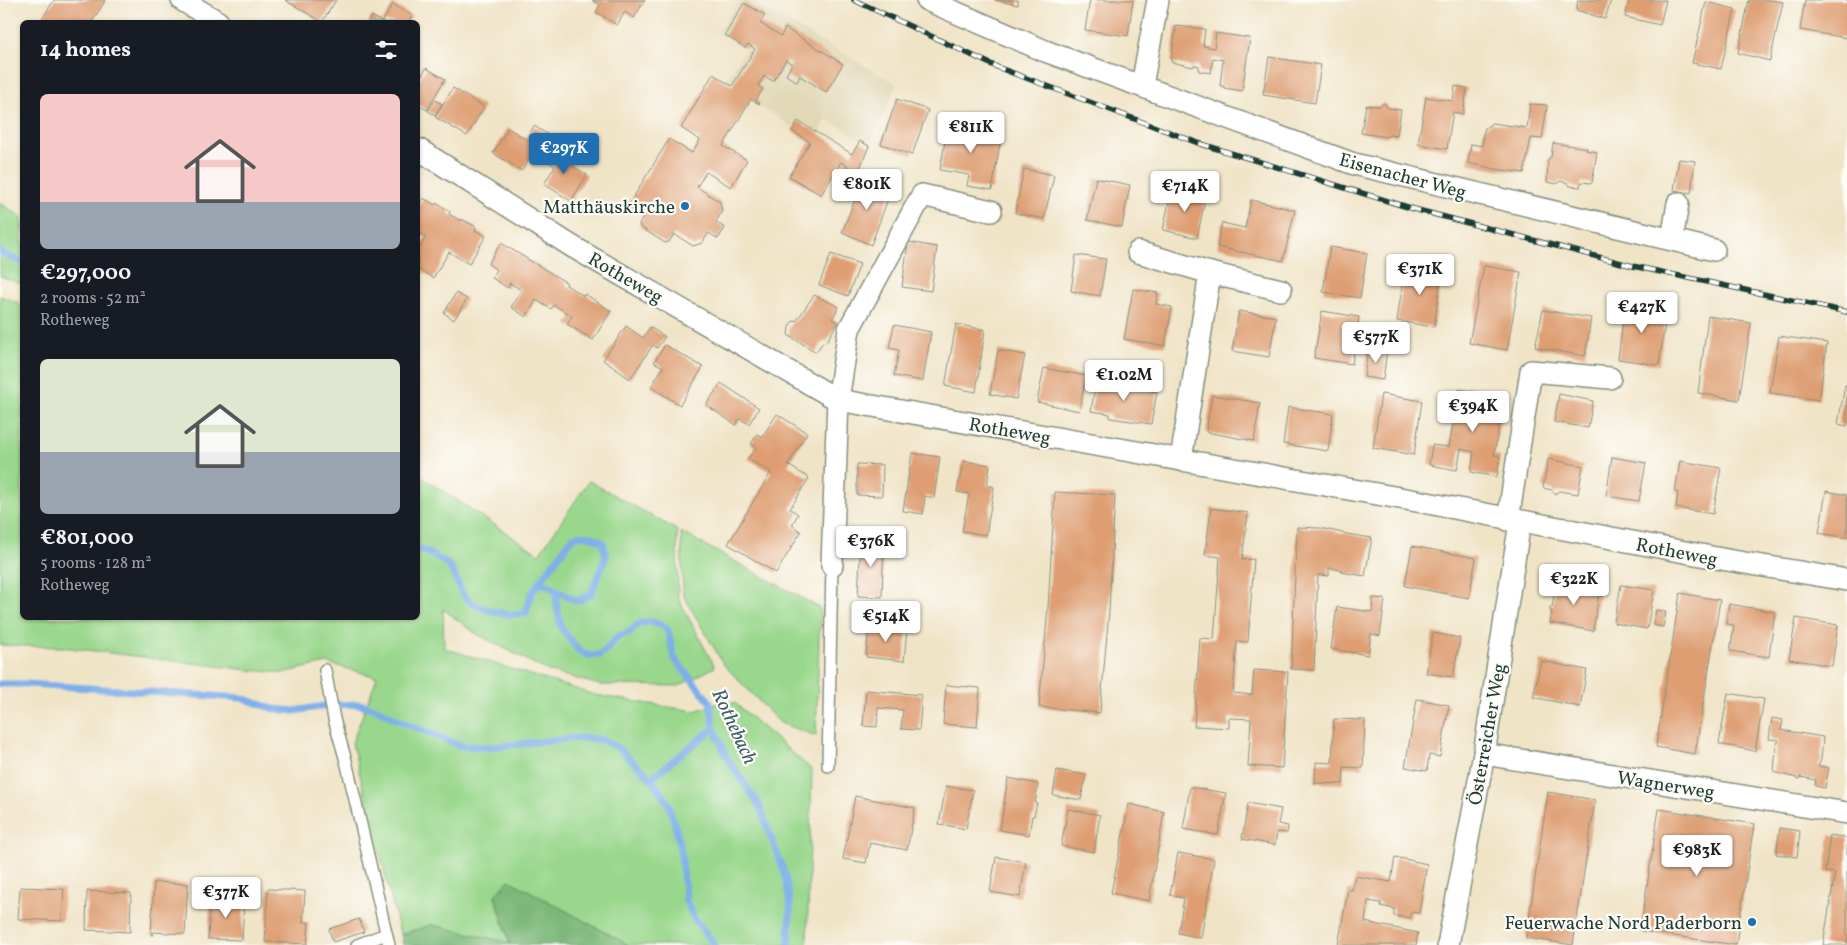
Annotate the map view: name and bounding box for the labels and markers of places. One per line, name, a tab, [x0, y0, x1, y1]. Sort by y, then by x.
pin: €811K	[936, 112, 1006, 154]
pin: €297K	[529, 132, 599, 175]
pin: €801K	[832, 168, 902, 211]
pin: €714K	[1150, 170, 1220, 213]
place label: Matthäuskirche	[543, 195, 675, 221]
marker: Matthäuskirche	[679, 200, 691, 212]
pin: €371K	[1385, 254, 1455, 296]
pin: €427K	[1607, 292, 1677, 334]
pin: €577K	[1341, 322, 1411, 364]
pin: €1.02M	[1083, 360, 1165, 402]
pin: €394K	[1438, 390, 1508, 433]
pin: €376K	[836, 526, 906, 568]
pin: €322K	[1539, 564, 1609, 606]
pin: €514K	[851, 600, 921, 643]
pin: €983K	[1662, 834, 1732, 877]
pin: €377K	[191, 876, 261, 919]
place label: Feuerwache Nord Paderborn	[1505, 911, 1742, 937]
marker: Feuerwache Nord Paderborn	[1746, 916, 1758, 928]

